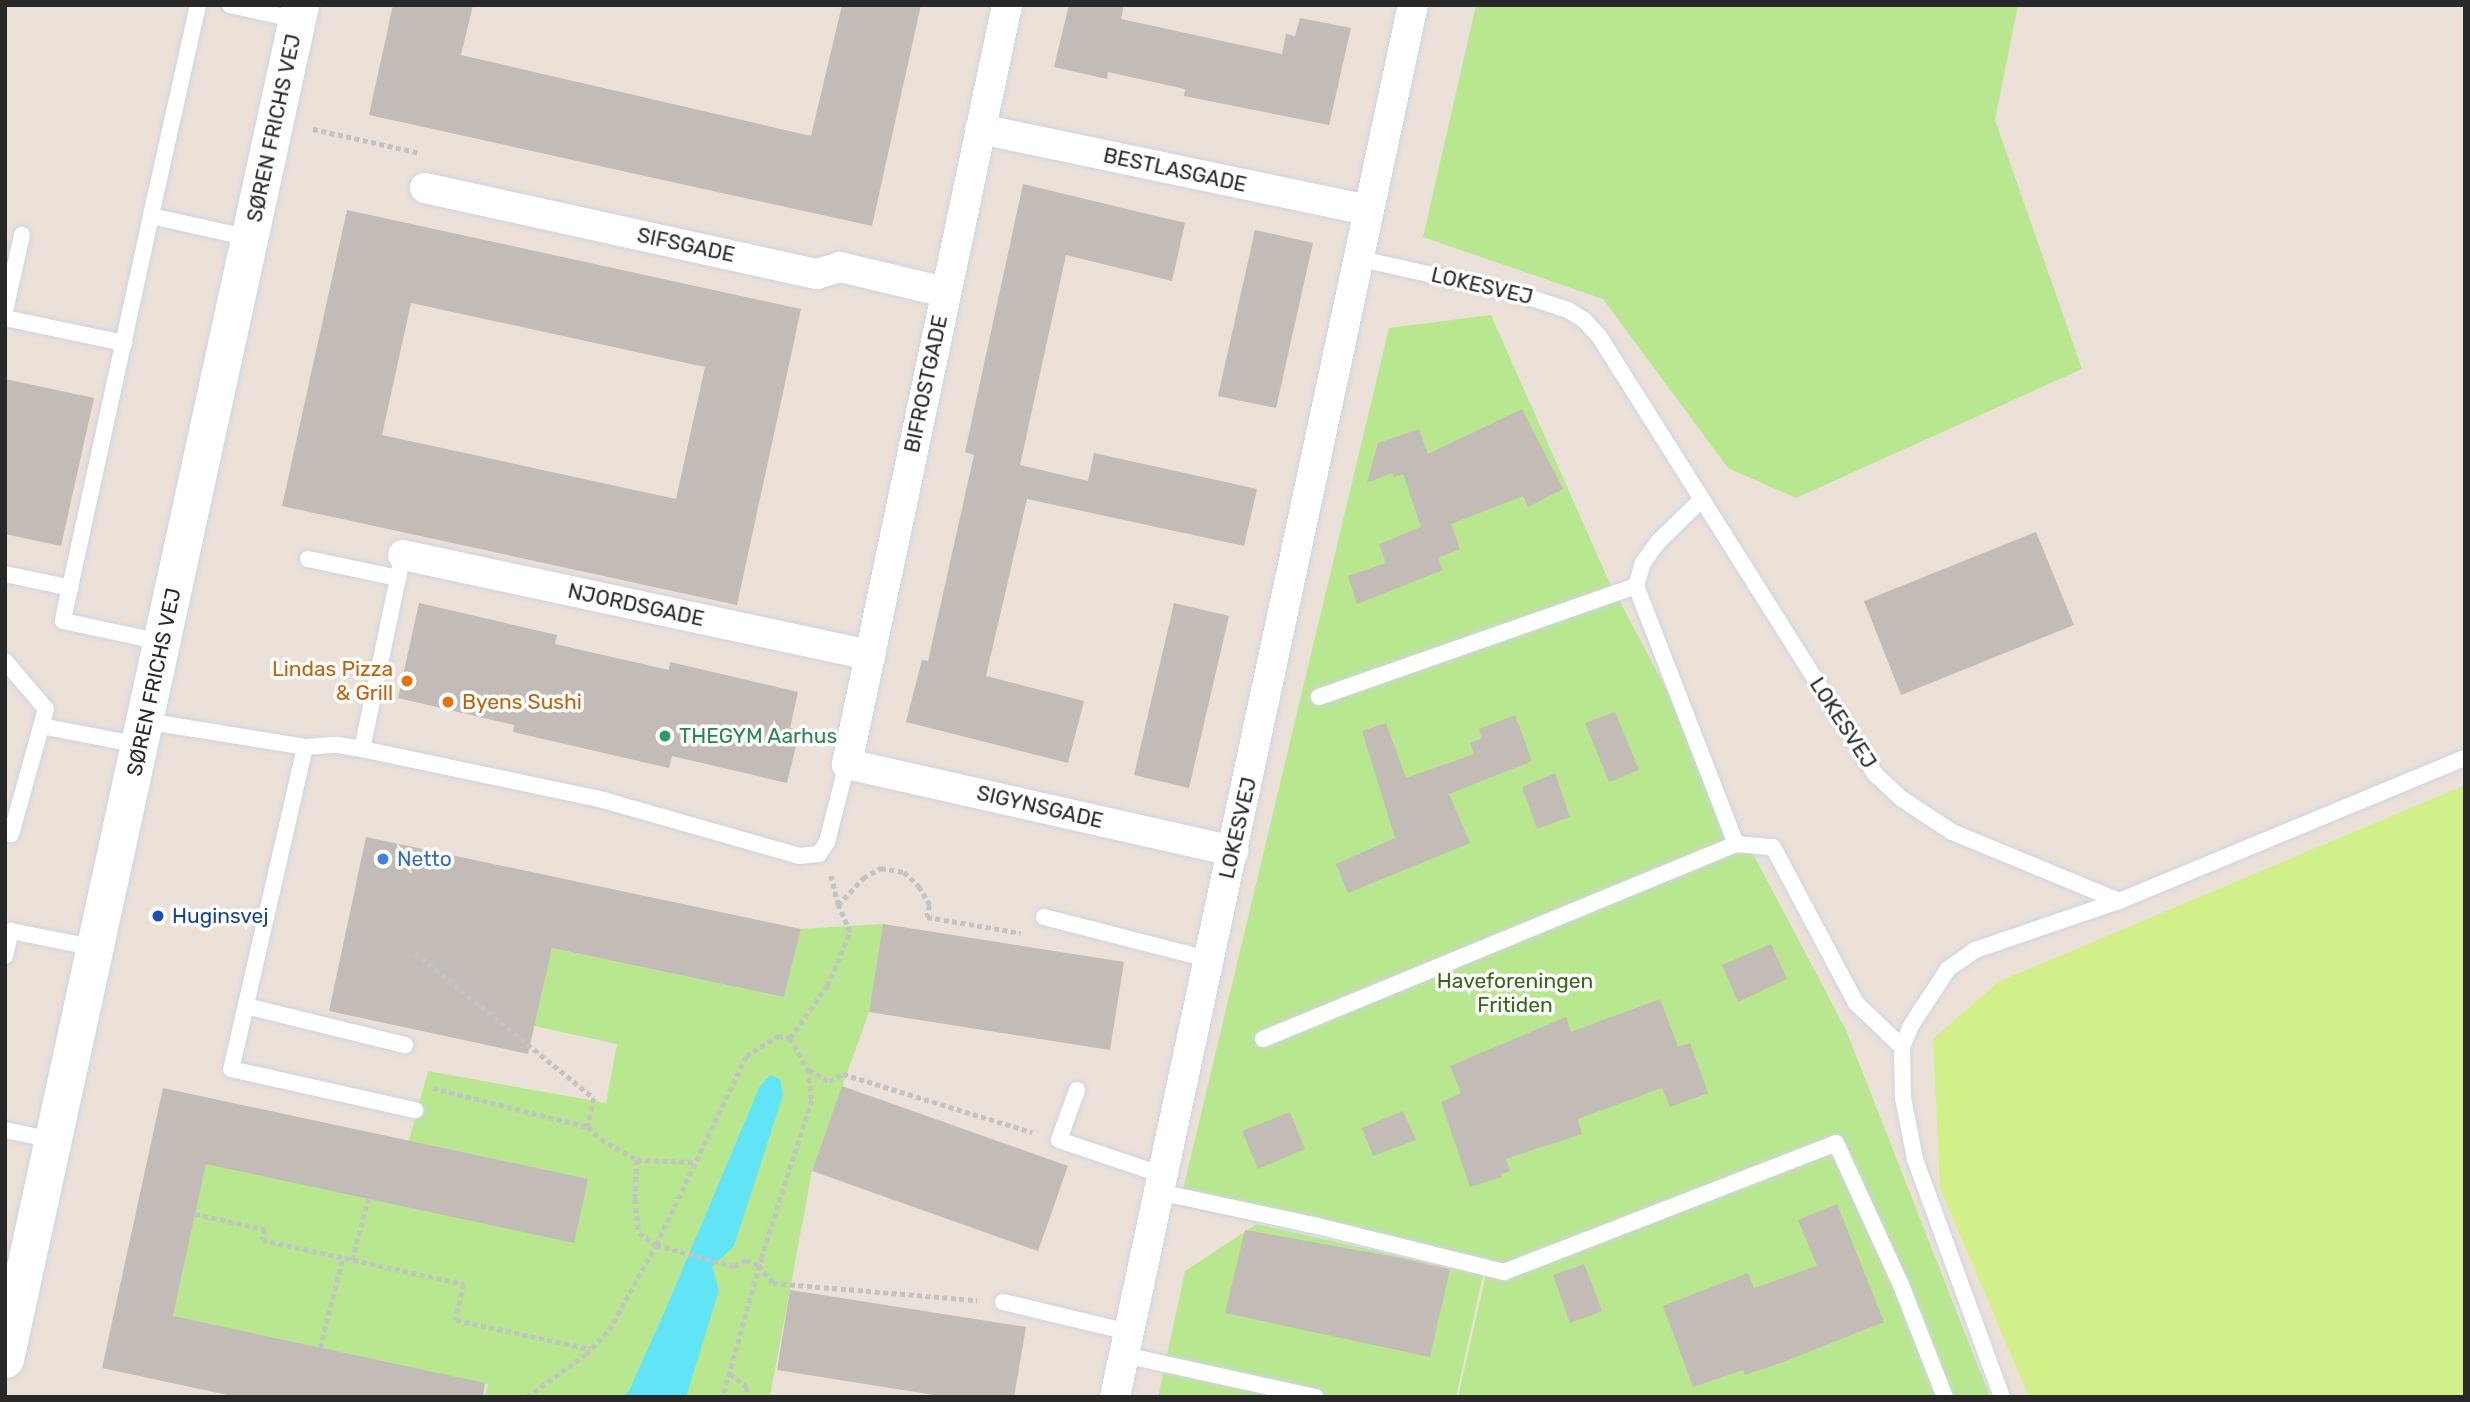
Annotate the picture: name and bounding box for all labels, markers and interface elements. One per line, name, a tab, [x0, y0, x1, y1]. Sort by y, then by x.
street label: SØREN FRICHS VEJ	[242, 31, 306, 225]
street label: BESTLASGADE	[1101, 143, 1249, 197]
street label: SIFSGADE	[635, 222, 737, 268]
street label: LOKESVEJ	[1429, 262, 1535, 310]
street label: BIFROSTGADE	[899, 313, 953, 455]
street label: NJORDSGADE	[566, 578, 706, 632]
street label: SØREN FRICHS VEJ	[122, 585, 186, 779]
place label: Lindas Pizza & Grill	[272, 656, 393, 706]
marker: Lindas Pizza & Grill	[399, 673, 415, 689]
street label: LOKESVEJ	[1804, 673, 1882, 773]
place label: Byens Sushi	[462, 689, 582, 715]
marker: Byens Sushi	[440, 694, 456, 710]
place label: THEGYM Aarhus	[679, 723, 838, 749]
marker: THEGYM Aarhus	[657, 728, 673, 744]
street label: LOKESVEJ	[1214, 775, 1262, 881]
street label: SIGYNSGADE	[974, 780, 1106, 834]
place label: Netto	[397, 846, 452, 872]
marker: Netto	[375, 851, 391, 867]
place label: Huginsvej	[172, 903, 269, 929]
marker: Huginsvej	[150, 908, 166, 924]
park label: Haveforeningen Fritiden	[1437, 968, 1593, 1018]

